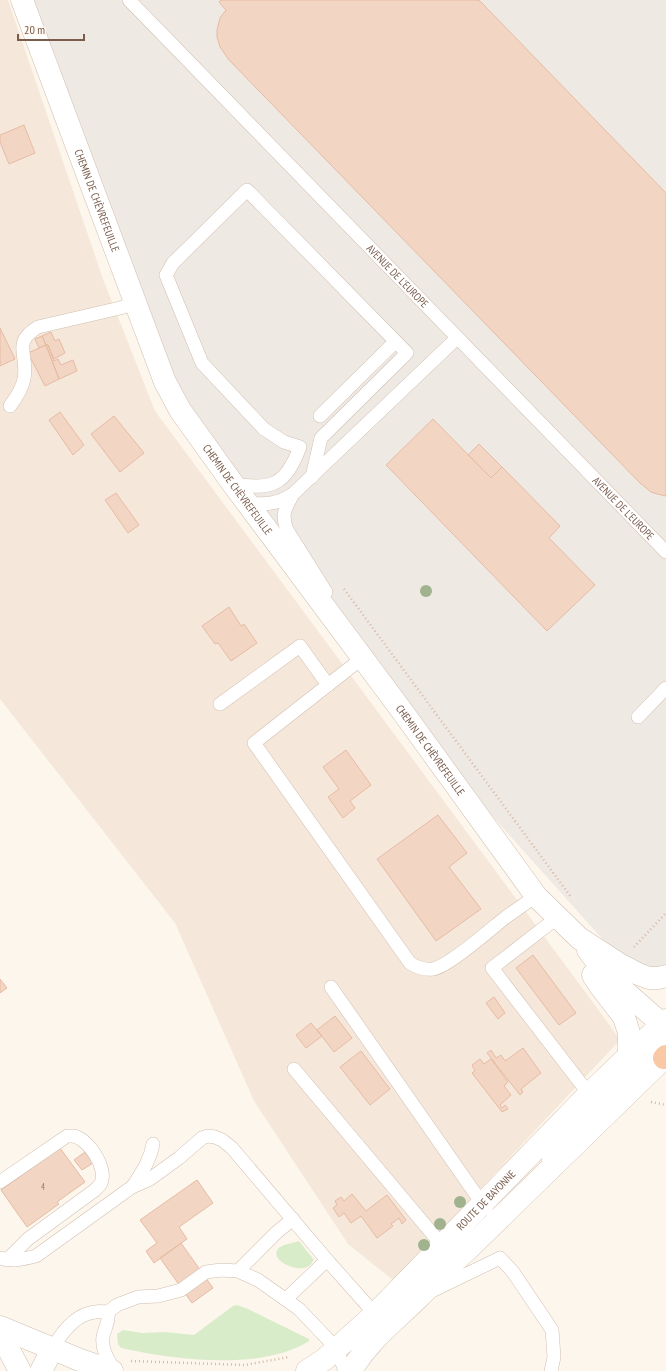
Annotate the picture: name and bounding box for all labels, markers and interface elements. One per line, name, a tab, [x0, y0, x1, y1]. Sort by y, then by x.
scale bar	[18, 16, 84, 42]
text: 20 m	[24, 22, 45, 37]
street label: CHEMIN DE CHÈVREFEUILLE	[71, 147, 123, 254]
street label: AVENUE DE L'EUROPE	[364, 241, 432, 311]
street label: CHEMIN DE CHÈVREFEUILLE	[200, 442, 276, 538]
street label: AVENUE DE L'EUROPE	[589, 474, 657, 543]
street label: CHEMIN DE CHÈVREFEUILLE	[393, 702, 468, 798]
street label: ROUTE DE BAYONNE	[453, 1167, 519, 1233]
house number: 4	[41, 1181, 45, 1192]

